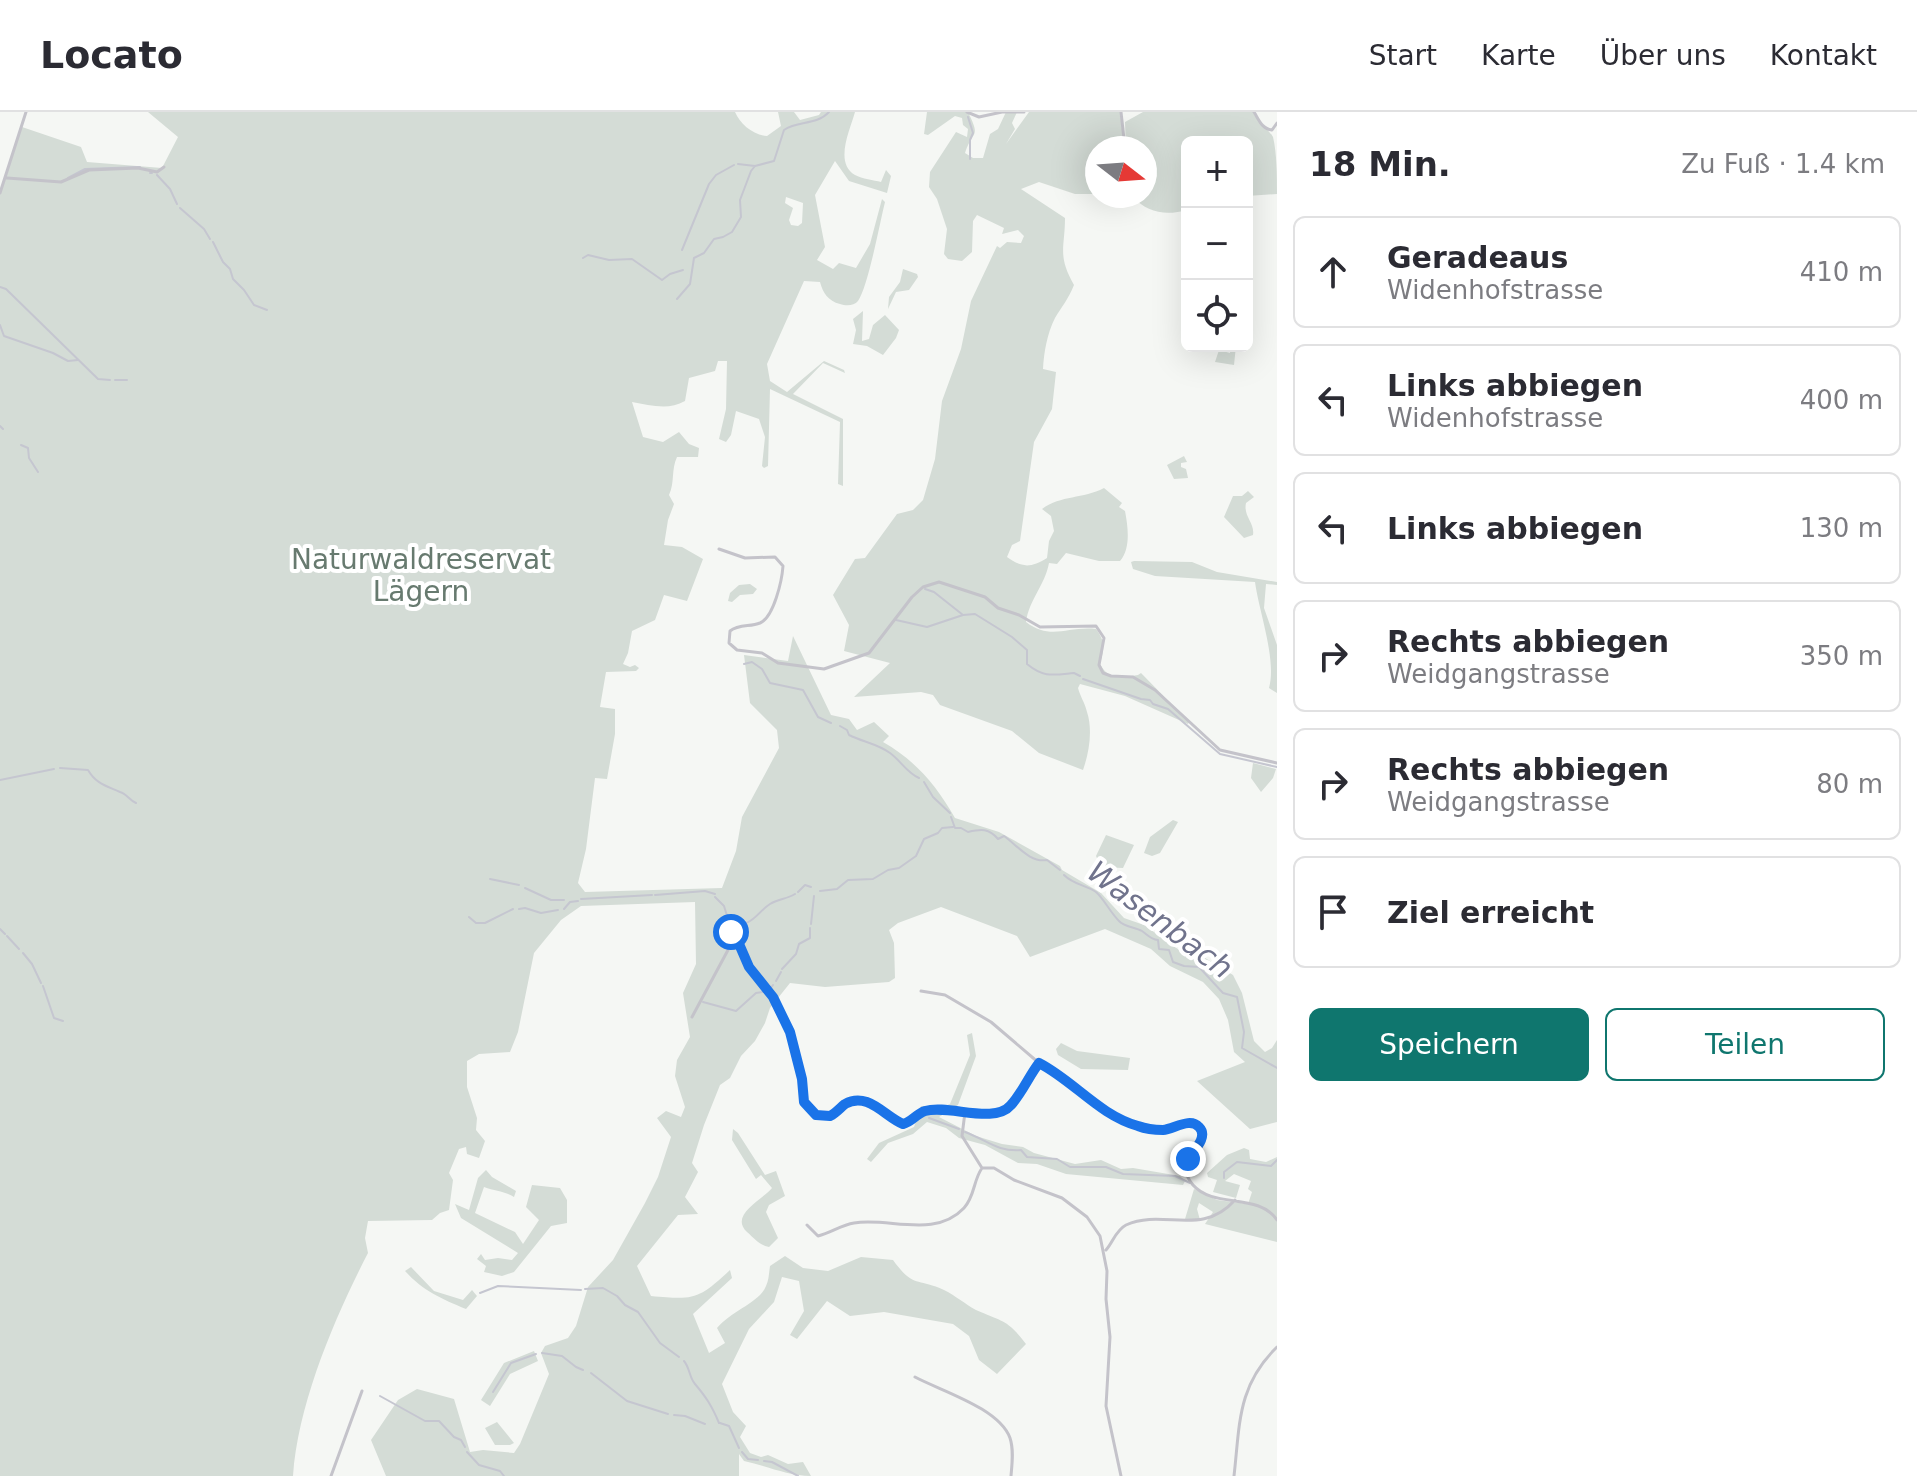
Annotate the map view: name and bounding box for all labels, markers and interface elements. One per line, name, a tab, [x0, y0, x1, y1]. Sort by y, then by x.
text: Locato	[40, 33, 183, 77]
text: Start	[1369, 39, 1437, 72]
text: Karte	[1481, 39, 1556, 72]
text: Über uns	[1600, 39, 1726, 72]
text: Kontakt	[1770, 39, 1877, 72]
north arrow	[1085, 136, 1157, 208]
map controls	[1181, 136, 1253, 352]
button: +	[1181, 136, 1253, 208]
text: 18 Min.	[1309, 144, 1451, 184]
text: Zu Fuß · 1.4 km	[1681, 149, 1885, 179]
button: −	[1181, 208, 1253, 280]
text: Geradeaus	[1387, 240, 1568, 275]
icon: ahead	[1311, 250, 1355, 294]
text: 410 m	[1800, 257, 1883, 287]
text: Widenhofstrasse	[1387, 275, 1603, 305]
button: locate	[1181, 280, 1253, 352]
text: Links abbiegen	[1387, 368, 1643, 403]
icon: left	[1311, 378, 1355, 422]
text: 400 m	[1800, 385, 1883, 415]
text: Widenhofstrasse	[1387, 403, 1603, 433]
icon: left	[1311, 506, 1355, 550]
text: Links abbiegen	[1387, 511, 1643, 546]
text: 130 m	[1800, 513, 1883, 543]
park label: Naturwaldreservat Lägern	[291, 543, 551, 608]
text: Rechts abbiegen	[1387, 624, 1669, 659]
icon: right	[1311, 634, 1355, 678]
text: 350 m	[1800, 641, 1883, 671]
text: Weidgangstrasse	[1387, 659, 1610, 689]
text: Rechts abbiegen	[1387, 752, 1669, 787]
icon: right	[1311, 762, 1355, 806]
text: 80 m	[1816, 769, 1883, 799]
text: Weidgangstrasse	[1387, 787, 1610, 817]
water label: Wasenbach	[1081, 854, 1240, 985]
icon: arrive	[1311, 890, 1355, 934]
text: Ziel erreicht	[1387, 895, 1594, 930]
route start	[713, 914, 749, 950]
button: Speichern	[1309, 1008, 1589, 1081]
button: Teilen	[1605, 1008, 1885, 1081]
route end	[1170, 1141, 1206, 1177]

